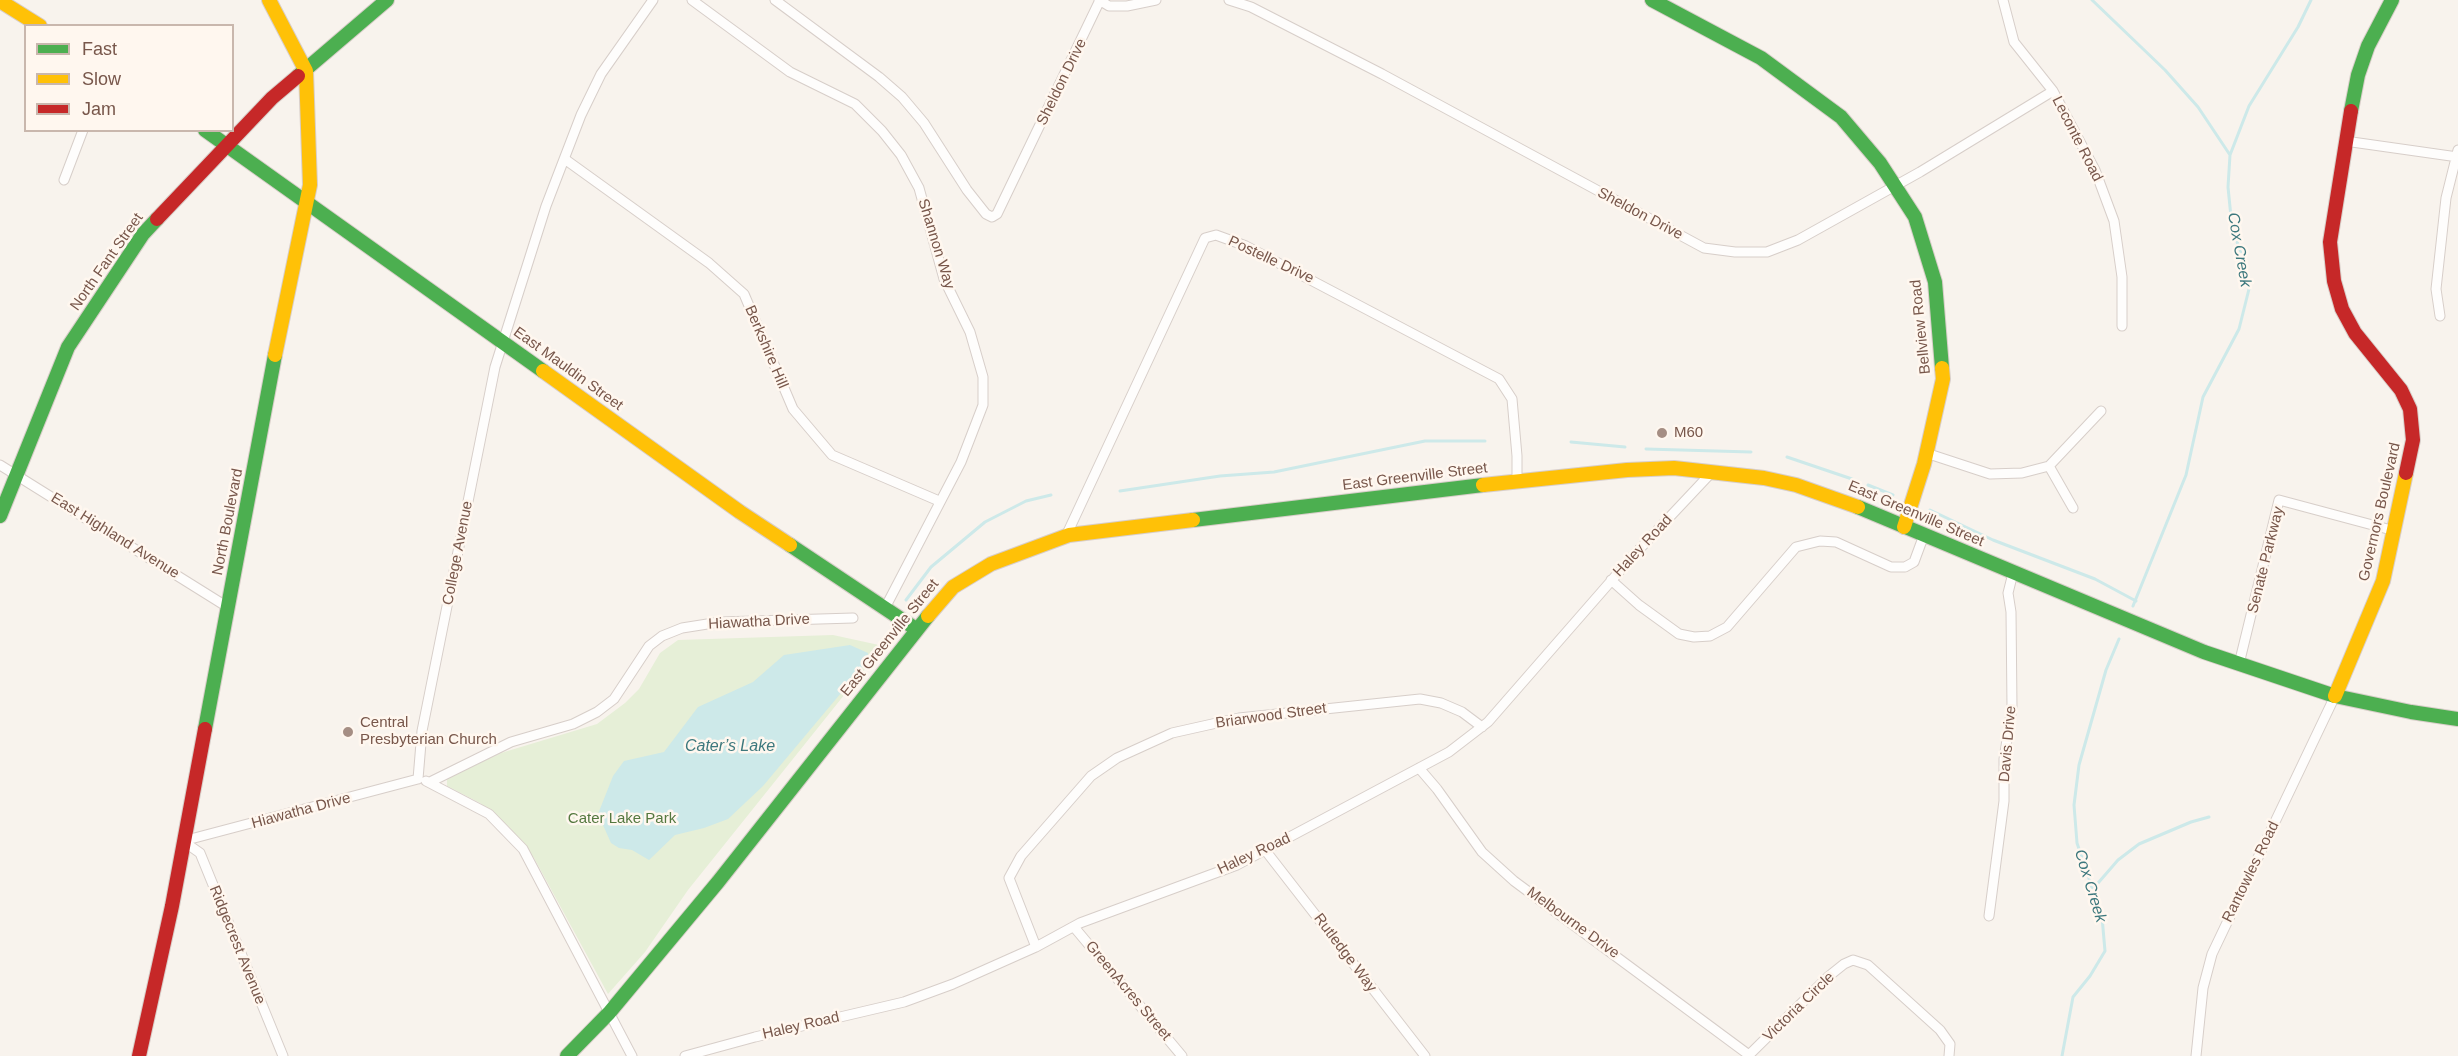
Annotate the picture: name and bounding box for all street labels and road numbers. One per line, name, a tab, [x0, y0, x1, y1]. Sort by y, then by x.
street label: Sheldon Drive	[1033, 36, 1091, 128]
street label: Leconte Road	[2048, 93, 2106, 185]
street label: Sheldon Drive	[1594, 184, 1686, 244]
street label: Shannon Way	[914, 197, 958, 291]
street label: North Fant Street	[67, 210, 147, 314]
street label: Postelle Drive	[1225, 232, 1317, 288]
street label: Bellview Road	[1907, 279, 1935, 375]
street label: Berkshire Hill	[740, 303, 792, 391]
street label: East Mauldin Street	[510, 323, 626, 415]
street label: Governors Boulevard	[2355, 441, 2405, 583]
street label: East Greenville Street	[1341, 459, 1489, 495]
street label: North Boulevard	[209, 467, 247, 577]
street label: East Greenville Street	[1845, 477, 1987, 551]
street label: East Highland Avenue	[47, 489, 183, 583]
street label: College Avenue	[439, 499, 477, 607]
street label: Senate Parkway	[2244, 505, 2288, 615]
street label: Haley Road	[1610, 511, 1676, 581]
street label: East Greenville Street	[837, 576, 943, 700]
street label: Hiawatha Drive	[708, 610, 810, 634]
street label: Briarwood Street	[1214, 699, 1328, 733]
street label: Davis Drive	[1996, 705, 2020, 783]
street label: Hiawatha Drive	[250, 789, 352, 833]
street label: Rantowles Road	[2219, 819, 2283, 925]
street label: Haley Road	[1215, 829, 1293, 879]
street label: Ridgecrest Avenue	[205, 883, 269, 1007]
street label: Melbourne Drive	[1523, 883, 1623, 963]
street label: Rutledge Way	[1310, 910, 1380, 996]
street label: GreenAcres Street	[1081, 938, 1175, 1044]
street label: Victoria Circle	[1760, 968, 1838, 1046]
street label: Haley Road	[761, 1008, 841, 1044]

